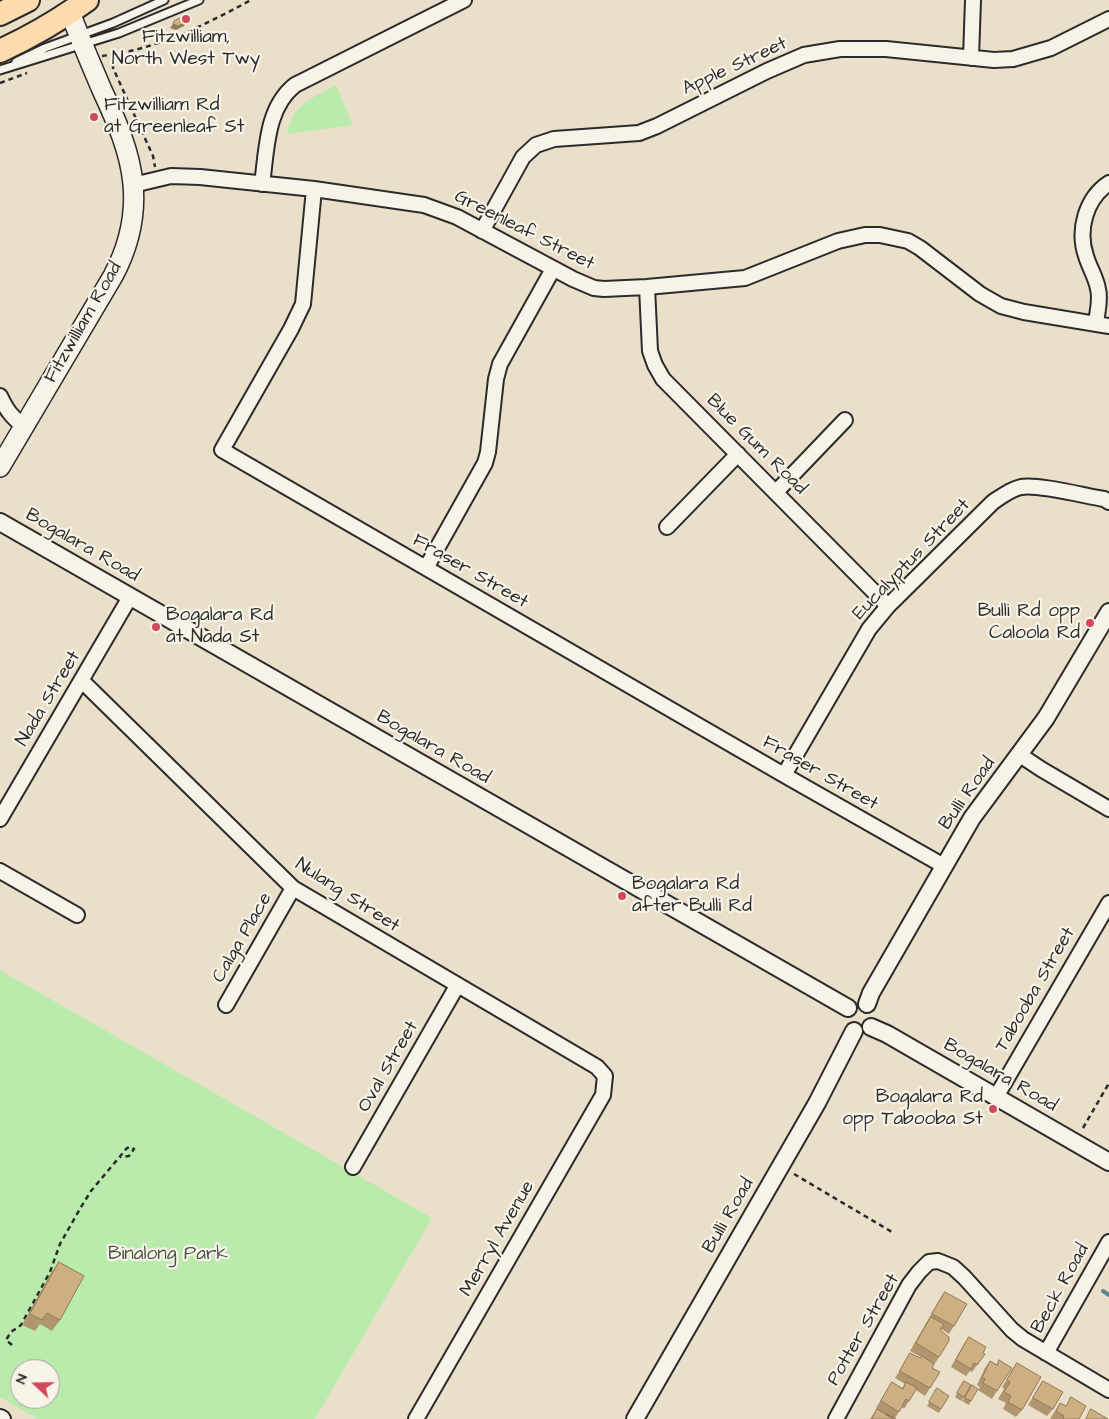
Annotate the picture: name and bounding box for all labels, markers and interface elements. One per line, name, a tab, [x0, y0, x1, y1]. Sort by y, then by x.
marker: Fitzwilliam, North West Twy	[180, 13, 192, 25]
place label: Fitzwilliam, North West Twy	[112, 27, 260, 71]
street label: Apple Street	[679, 33, 791, 101]
place label: Fitzwilliam Rd at Greenleaf St	[104, 95, 244, 139]
marker: Fitzwilliam Rd at Greenleaf St	[88, 111, 100, 123]
street label: Greenleaf Street	[450, 186, 598, 276]
street label: Fitzwilliam Road	[40, 258, 128, 388]
street label: Blue Gum Road	[701, 390, 811, 500]
street label: Eucalyptus Street	[848, 495, 976, 625]
street label: Bogalara Road	[21, 504, 143, 588]
street label: Fraser Street	[408, 530, 532, 614]
place label: Bulli Rd opp Caloola Rd	[978, 601, 1080, 645]
place label: Bogalara Rd at Nada St	[166, 605, 273, 649]
marker: Bulli Rd opp Caloola Rd	[1084, 617, 1096, 629]
marker: Bogalara Rd at Nada St	[150, 621, 162, 633]
street label: Nada Street	[12, 647, 86, 751]
street label: Bogalara Road	[372, 706, 494, 790]
street label: Fraser Street	[758, 732, 882, 816]
street label: Bulli Road	[935, 753, 1001, 835]
street label: Nulang Street	[291, 854, 403, 938]
place label: Bogalara Rd after Bulli Rd	[632, 874, 752, 918]
street label: Calga Place	[208, 889, 278, 987]
marker: Bogalara Rd after Bulli Rd	[616, 890, 628, 902]
street label: Tabooba Street	[991, 924, 1081, 1056]
street label: Oval Street	[354, 1017, 424, 1117]
street label: Bogalara Road	[939, 1034, 1061, 1118]
place label: Bogalara Rd opp Tabooba St	[842, 1087, 983, 1131]
marker: Bogalara Rd opp Tabooba St	[987, 1103, 999, 1115]
street label: Bulli Road	[698, 1174, 760, 1258]
street label: Merryl Avenue	[456, 1177, 540, 1301]
street label: Beck Road	[1027, 1240, 1095, 1338]
park label: Binalong Park	[108, 1244, 228, 1266]
street label: Potter Street	[823, 1270, 905, 1390]
north arrow	[10, 1359, 60, 1409]
text: N	[11, 1371, 33, 1387]

